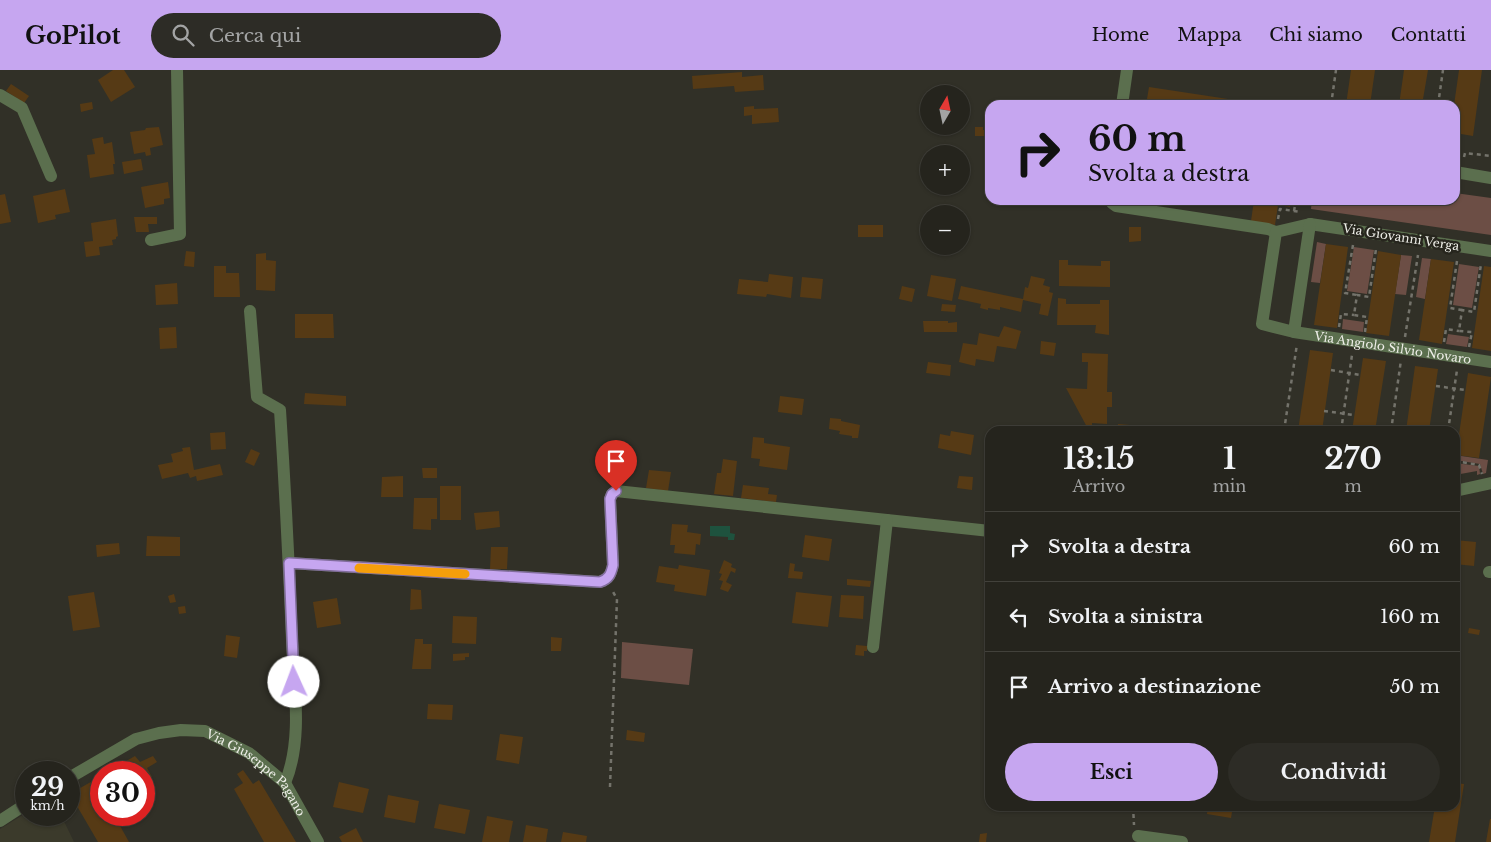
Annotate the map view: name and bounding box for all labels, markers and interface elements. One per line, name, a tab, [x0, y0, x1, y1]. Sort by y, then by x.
search box	[151, 13, 501, 58]
text: GoPilot	[25, 21, 121, 50]
icon: search	[169, 21, 197, 49]
text: Cerca qui	[209, 24, 301, 47]
text: Home	[1092, 24, 1149, 46]
text: Mappa	[1177, 24, 1241, 46]
text: Chi siamo	[1269, 24, 1363, 46]
text: Contatti	[1391, 24, 1466, 46]
north arrow	[920, 85, 970, 135]
map controls	[920, 85, 970, 255]
text: 60 m	[1088, 117, 1186, 160]
icon: right	[1005, 120, 1070, 185]
button: +	[920, 145, 970, 195]
text: Svolta a destra	[1088, 160, 1250, 187]
button: −	[920, 205, 970, 255]
street label: Via Giovanni Verga	[1341, 220, 1461, 254]
street label: Via Angiolo Silvio Novaro	[1312, 328, 1473, 366]
pin	[595, 440, 637, 491]
text: 13:15	[1063, 440, 1135, 477]
text: 1	[1223, 440, 1236, 477]
text: 270	[1324, 440, 1382, 477]
icon: arrive	[602, 447, 630, 475]
text: Arrivo	[1072, 476, 1125, 496]
text: min	[1213, 476, 1246, 496]
text: m	[1345, 476, 1362, 496]
icon: right	[1005, 533, 1033, 561]
text: Svolta a destra	[1048, 535, 1191, 558]
text: 60 m	[1388, 535, 1440, 558]
icon: left	[1005, 603, 1033, 631]
text: Svolta a sinistra	[1048, 605, 1203, 628]
text: 160 m	[1380, 605, 1440, 628]
position arrow	[267, 655, 319, 707]
icon: arrive	[1005, 673, 1033, 701]
text: Arrivo a destinazione	[1048, 675, 1261, 698]
text: 50 m	[1390, 675, 1440, 698]
street label: Via Giuseppe Pagano	[203, 725, 309, 818]
button: Esci	[1005, 743, 1218, 801]
button: Condividi	[1228, 743, 1440, 801]
speed limit sign: 30	[90, 761, 155, 826]
text: 29	[31, 772, 64, 803]
text: km/h	[30, 798, 65, 813]

